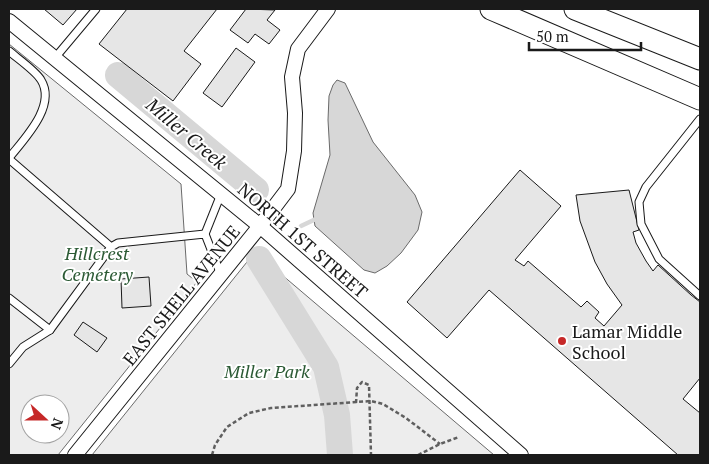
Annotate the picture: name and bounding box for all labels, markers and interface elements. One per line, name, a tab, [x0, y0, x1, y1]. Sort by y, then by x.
scale bar	[529, 20, 642, 52]
text: 50 m	[536, 26, 569, 46]
water label: Miller Creek	[141, 91, 233, 175]
street label: NORTH 1ST STREET	[233, 177, 373, 303]
street label: EAST SHELL AVENUE	[117, 220, 245, 370]
park label: Hillcrest Cemetery	[61, 241, 133, 286]
place label: Lamar Middle School	[572, 319, 682, 364]
marker: Lamar Middle School	[556, 335, 568, 347]
park label: Miller Park	[223, 359, 310, 383]
north arrow	[20, 394, 70, 444]
text: N	[47, 415, 68, 433]

